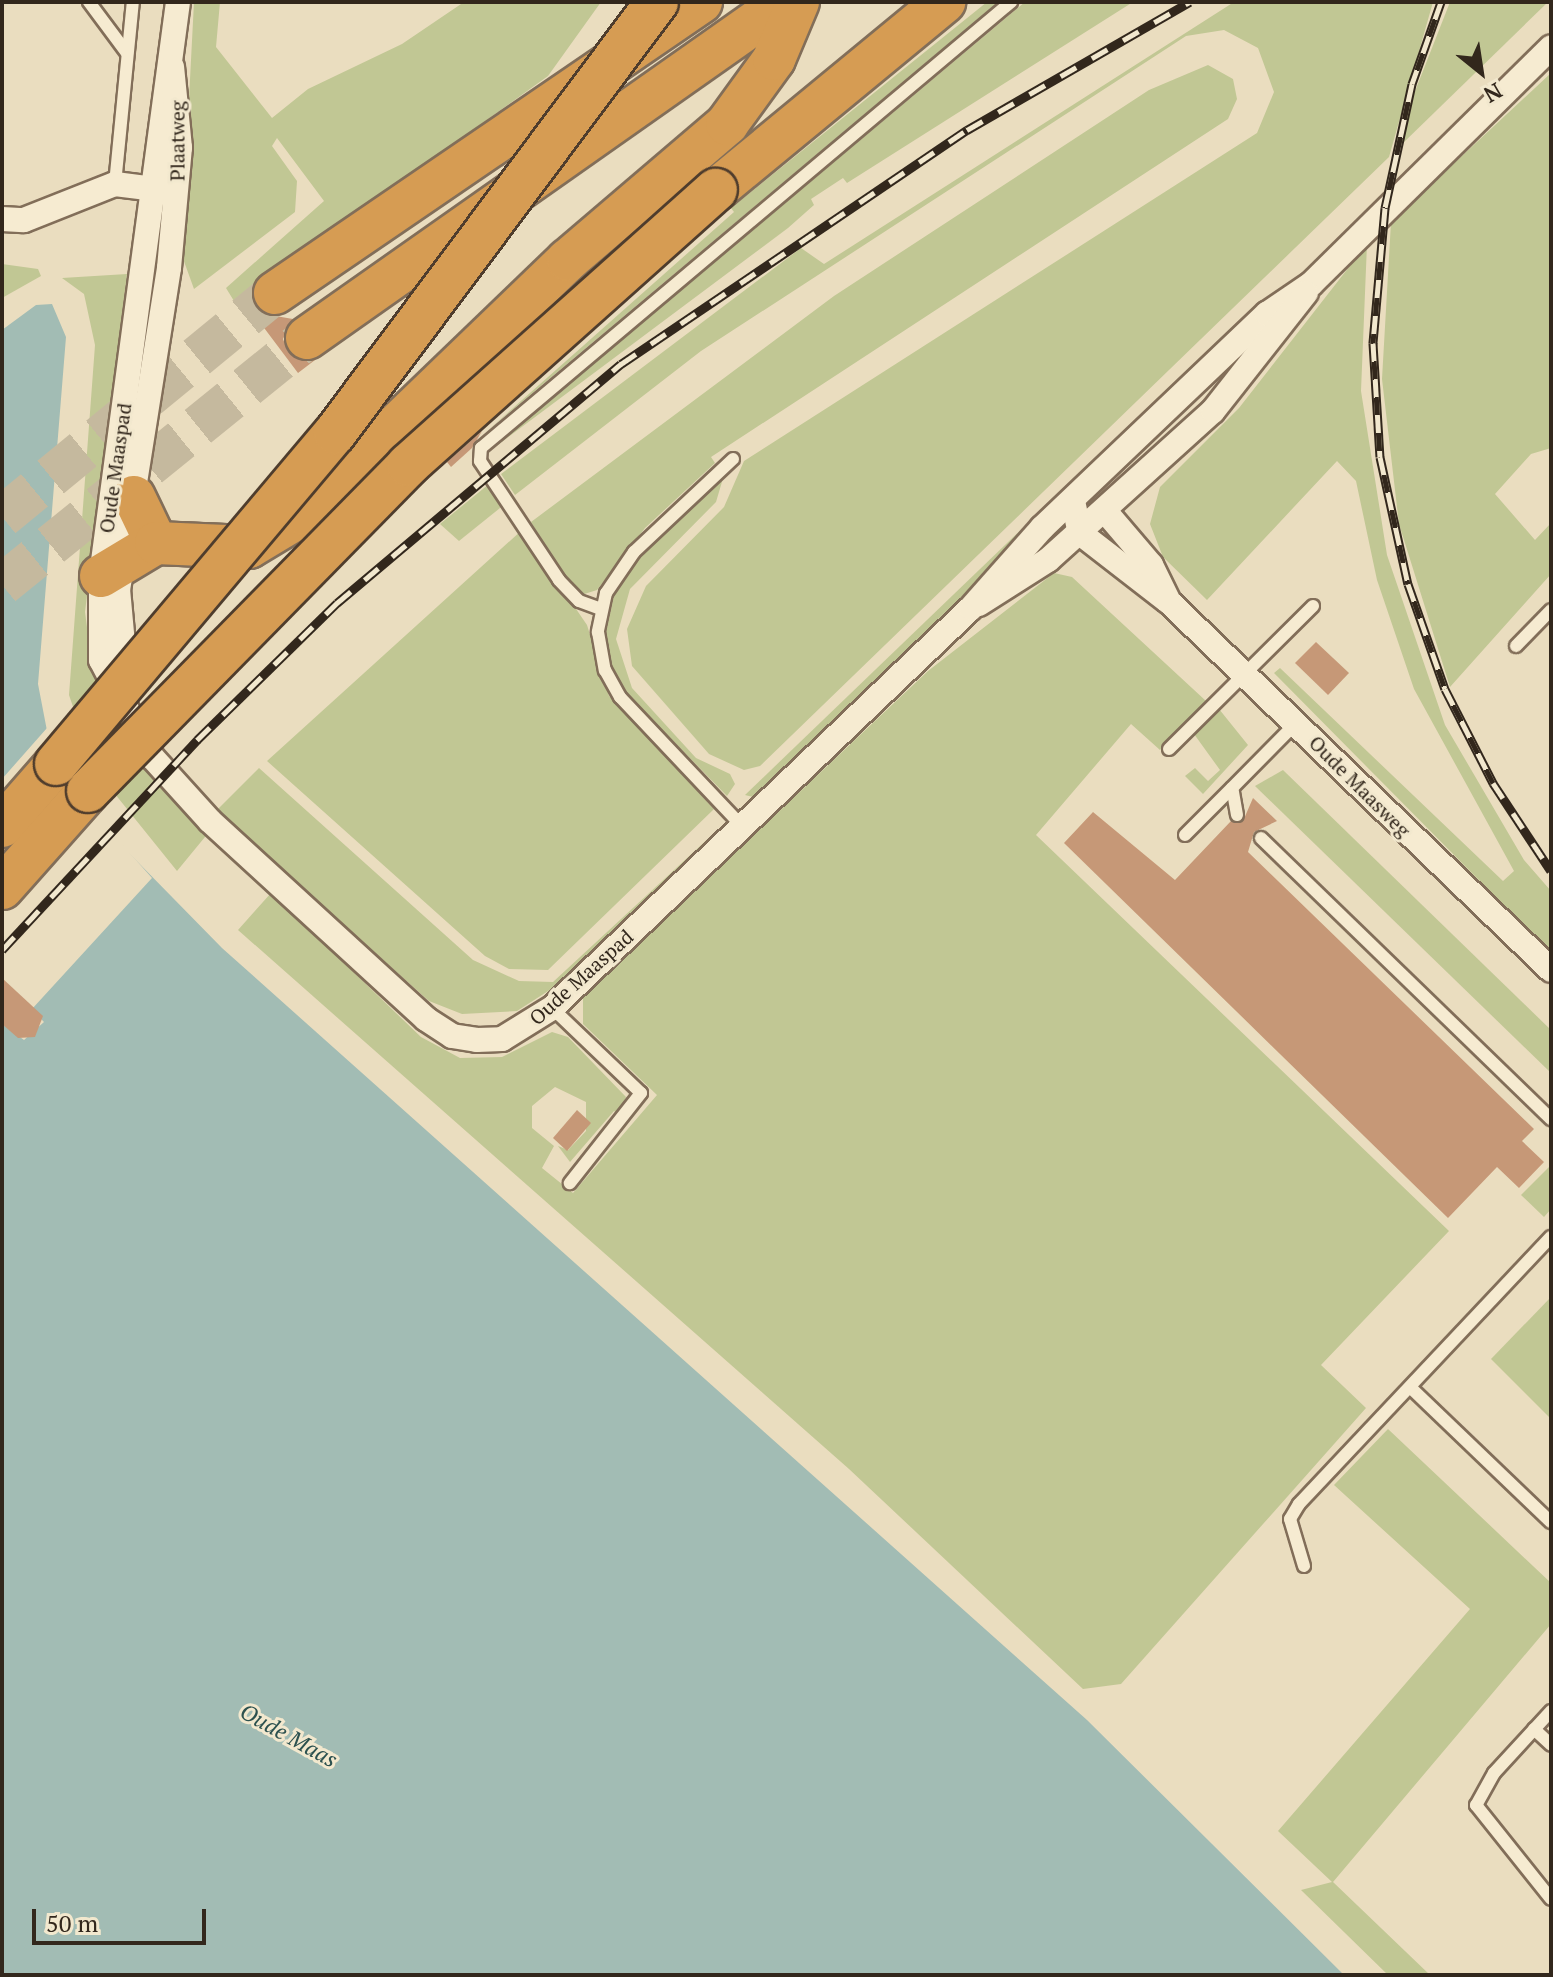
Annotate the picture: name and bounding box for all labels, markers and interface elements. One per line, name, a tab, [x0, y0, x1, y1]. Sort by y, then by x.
north arrow	[1441, 32, 1521, 112]
text: N	[1479, 76, 1508, 110]
street label: Plaatweg	[165, 101, 189, 181]
street label: Oude Maaspad	[94, 401, 136, 535]
street label: Oude Maasweg	[1304, 730, 1416, 842]
street label: Oude Maaspad	[524, 924, 638, 1030]
water label: Oude Maas	[236, 1698, 342, 1772]
scale bar	[36, 1893, 210, 1943]
text: 50 m	[46, 1907, 98, 1939]

